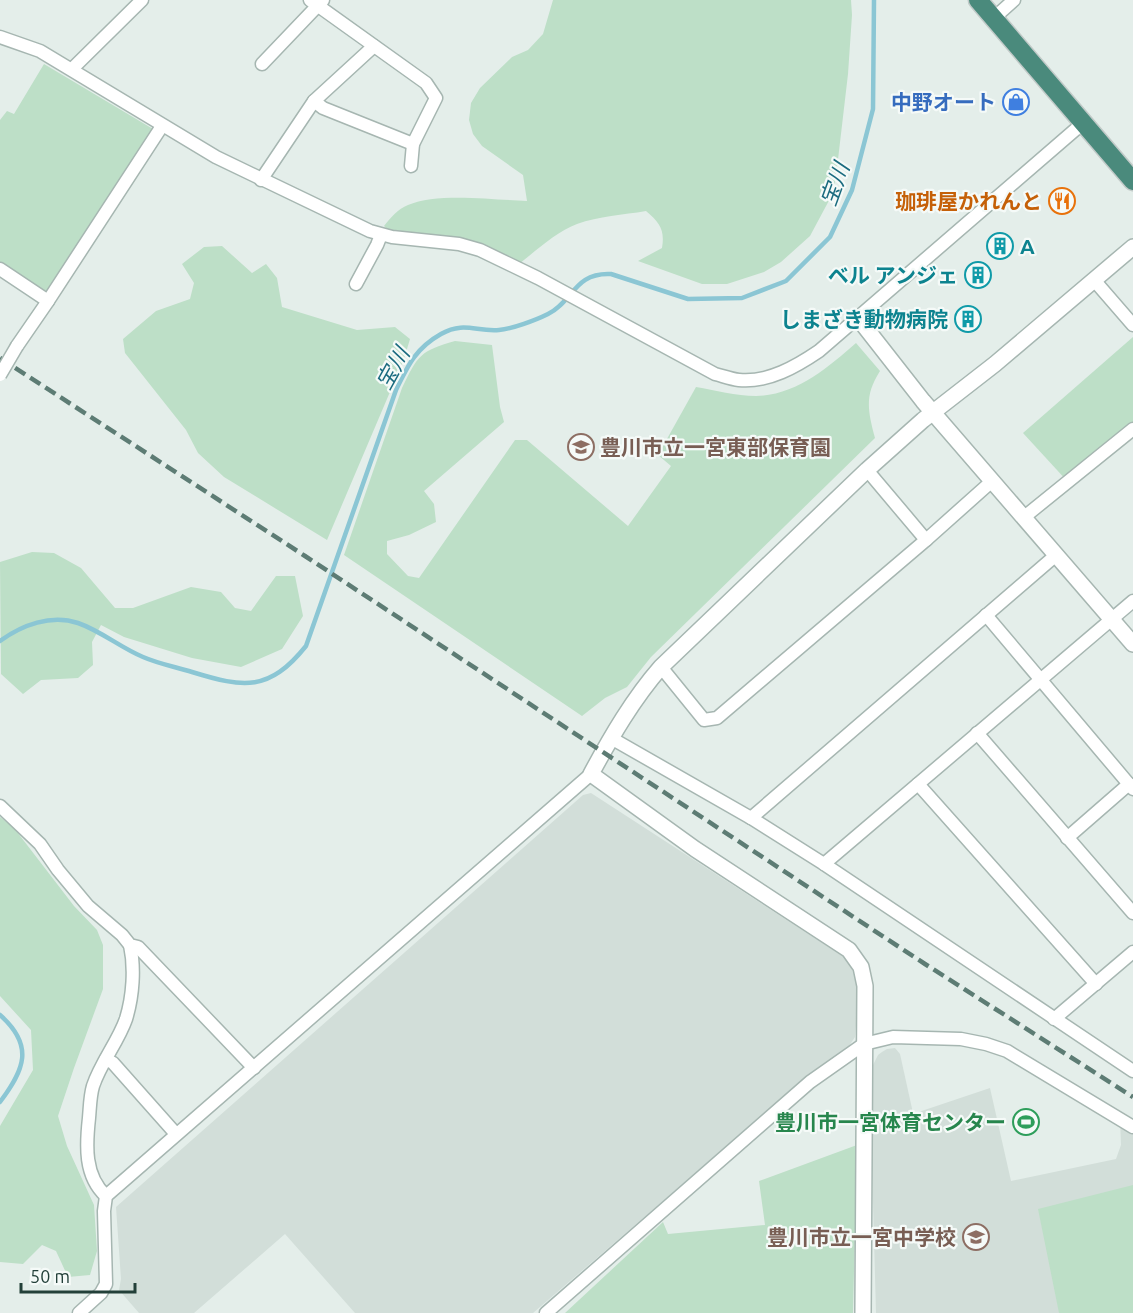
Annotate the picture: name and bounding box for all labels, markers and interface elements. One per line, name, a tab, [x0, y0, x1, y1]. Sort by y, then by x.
shop icon: 中野オート	[1001, 87, 1031, 117]
place label: 中野オート	[891, 90, 996, 114]
water label: 宝川	[815, 157, 854, 209]
restaurant icon: 珈琲屋かれんと	[1047, 186, 1077, 216]
place label: 珈琲屋かれんと	[895, 189, 1042, 213]
building icon: A	[985, 231, 1015, 261]
place label: A	[1020, 234, 1035, 258]
building icon: ベル アンジェ	[963, 260, 993, 290]
place label: ベル アンジェ	[828, 263, 958, 287]
building icon: しまざき動物病院	[953, 304, 983, 334]
place label: しまざき動物病院	[780, 307, 948, 331]
water label: 宝川	[370, 341, 415, 393]
school or university icon: 豊川市立一宮東部保育園	[566, 432, 596, 462]
place label: 豊川市立一宮東部保育園	[600, 435, 831, 459]
sports icon: 豊川市一宮体育センター	[1011, 1107, 1041, 1137]
place label: 豊川市一宮体育センター	[775, 1110, 1006, 1134]
school or university icon: 豊川市立一宮中学校	[961, 1222, 991, 1252]
place label: 豊川市立一宮中学校	[767, 1225, 956, 1249]
scale bar	[21, 1256, 135, 1294]
text: 50 m	[30, 1266, 70, 1286]

